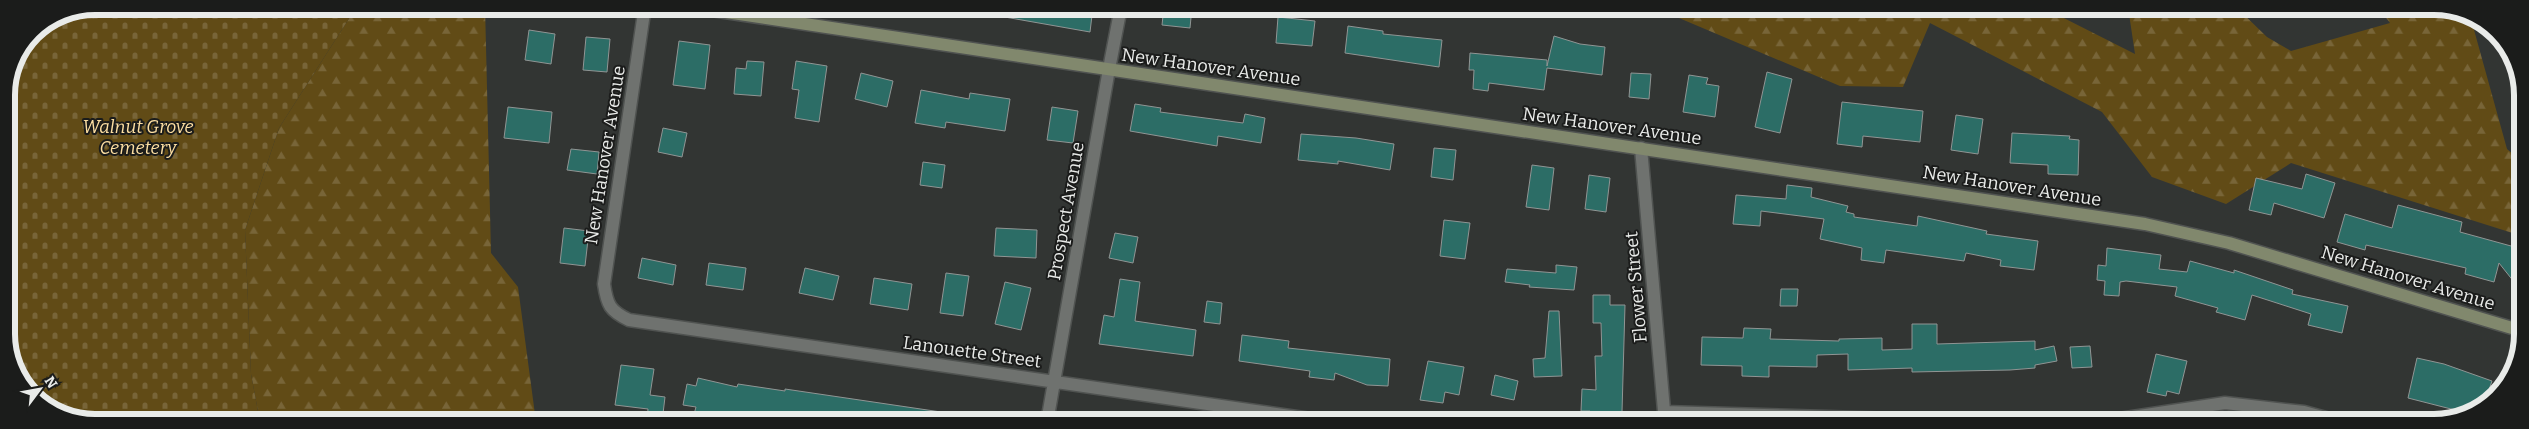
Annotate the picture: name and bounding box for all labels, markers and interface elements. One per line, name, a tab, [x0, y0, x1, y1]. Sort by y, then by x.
street label: New Hanover Avenue	[1120, 44, 1302, 90]
street label: New Hanover Avenue	[580, 64, 630, 246]
street label: New Hanover Avenue	[1521, 103, 1703, 149]
park label: Walnut Grove Cemetery	[82, 116, 194, 159]
street label: Prospect Avenue	[1043, 140, 1089, 282]
street label: New Hanover Avenue	[1921, 161, 2103, 211]
street label: Flower Street	[1620, 230, 1652, 343]
street label: New Hanover Avenue	[2318, 241, 2498, 315]
street label: Lanouette Street	[901, 331, 1043, 373]
north arrow	[15, 364, 65, 414]
text: N	[41, 373, 61, 392]

